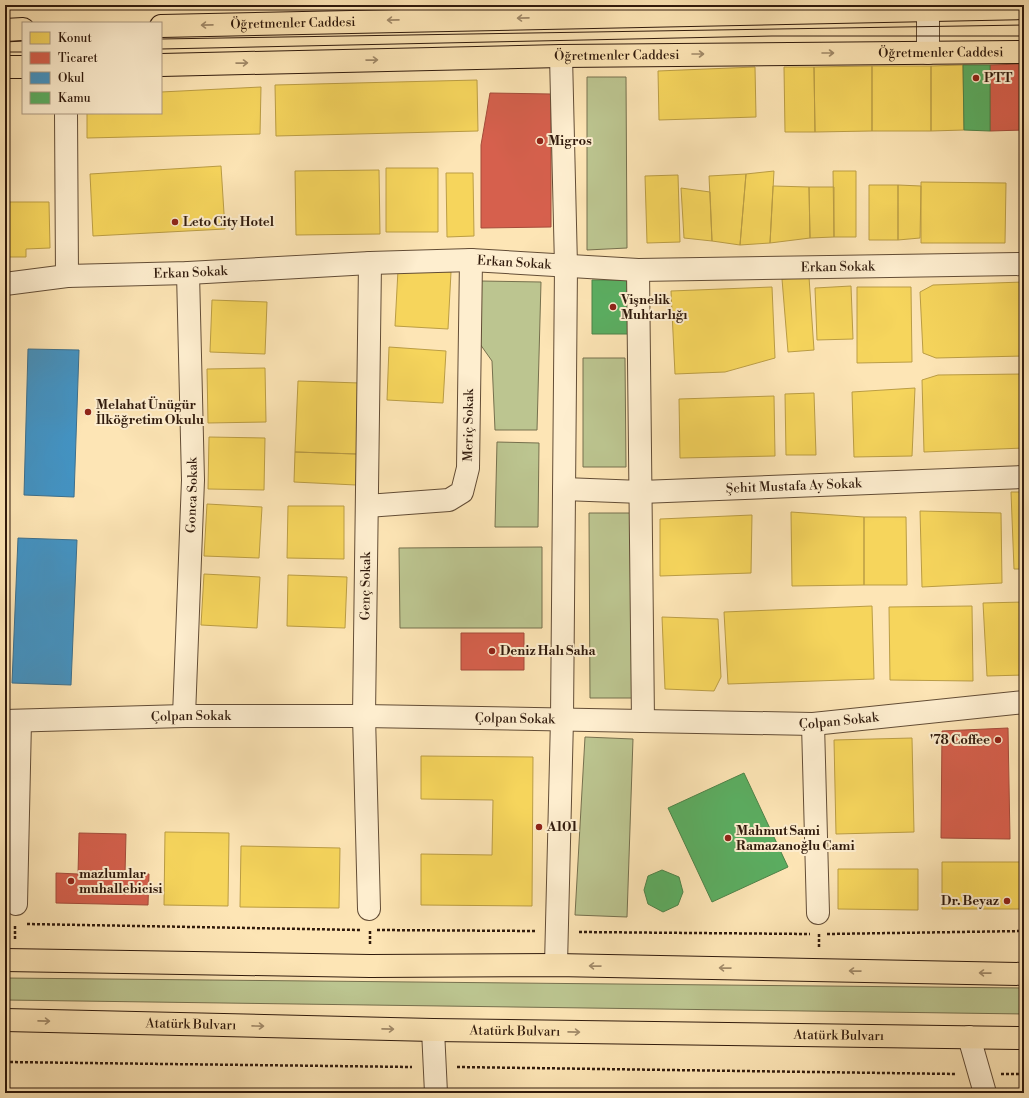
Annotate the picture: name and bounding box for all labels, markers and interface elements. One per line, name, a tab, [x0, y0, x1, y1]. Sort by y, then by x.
street label: Öğretmenler Caddesi	[230, 14, 356, 33]
one-way arrow	[517, 14, 530, 21]
one-way arrow	[387, 17, 400, 24]
one-way arrow	[201, 21, 214, 28]
legend	[22, 22, 162, 114]
text: Konut	[58, 31, 92, 46]
street label: Öğretmenler Caddesi	[878, 44, 1004, 61]
street label: Öğretmenler Caddesi	[554, 47, 680, 64]
one-way arrow	[821, 49, 834, 57]
one-way arrow	[691, 50, 704, 58]
text: Ticaret	[58, 51, 99, 66]
one-way arrow	[365, 56, 378, 64]
one-way arrow	[235, 59, 248, 67]
place label: PTT	[984, 70, 1013, 86]
text: Okul	[58, 71, 85, 86]
marker: PTT	[971, 73, 981, 83]
text: Kamu	[58, 91, 91, 106]
place label: Migros	[548, 133, 592, 149]
marker: Migros	[535, 136, 545, 146]
place label: Leto City Hotel	[183, 214, 275, 230]
marker: Leto City Hotel	[170, 217, 180, 227]
street label: Erkan Sokak	[477, 252, 553, 273]
street label: Erkan Sokak	[801, 258, 876, 275]
street label: Erkan Sokak	[153, 263, 229, 282]
place label: Vişnelik Muhtarlığı	[620, 292, 687, 323]
marker: Vişnelik Muhtarlığı	[608, 302, 618, 312]
street label: Meriç Sokak	[460, 387, 477, 462]
place label: Melahat Ünügür İlköğretim Okulu	[96, 396, 204, 428]
marker: Melahat Ünügür İlköğretim Okulu	[83, 407, 93, 417]
street label: Gonca Sokak	[183, 456, 201, 533]
street label: Şehit Mustafa Ay Sokak	[726, 475, 863, 497]
street label: Genç Sokak	[357, 550, 374, 620]
place label: Deniz Halı Saha	[500, 643, 597, 659]
marker: Deniz Halı Saha	[487, 646, 497, 656]
street label: Çolpan Sokak	[151, 708, 232, 725]
street label: Çolpan Sokak	[799, 709, 881, 732]
street label: Çolpan Sokak	[475, 710, 556, 727]
place label: '78 Coffee	[930, 732, 990, 748]
marker: '78 Coffee	[993, 735, 1003, 745]
place label: A101	[546, 819, 578, 835]
marker: A101	[534, 822, 544, 832]
place label: Mahmut Sami Ramazanoğlu Cami	[736, 823, 855, 854]
marker: Mahmut Sami Ramazanoğlu Cami	[723, 833, 733, 843]
place label: mazlumlar muhallebicisi	[79, 866, 162, 897]
marker: mazlumlar muhallebicisi	[66, 876, 76, 886]
place label: Dr. Beyaz	[941, 893, 999, 909]
marker: Dr. Beyaz	[1002, 896, 1012, 906]
one-way arrow	[589, 962, 602, 970]
one-way arrow	[719, 964, 732, 972]
one-way arrow	[849, 967, 862, 974]
one-way arrow	[979, 969, 992, 977]
street label: Atatürk Bulvarı	[144, 1015, 236, 1033]
one-way arrow	[37, 1017, 50, 1024]
one-way arrow	[251, 1022, 264, 1029]
street label: Atatürk Bulvarı	[468, 1022, 560, 1040]
one-way arrow	[381, 1025, 394, 1032]
street label: Atatürk Bulvarı	[792, 1027, 884, 1044]
one-way arrow	[567, 1028, 580, 1036]

